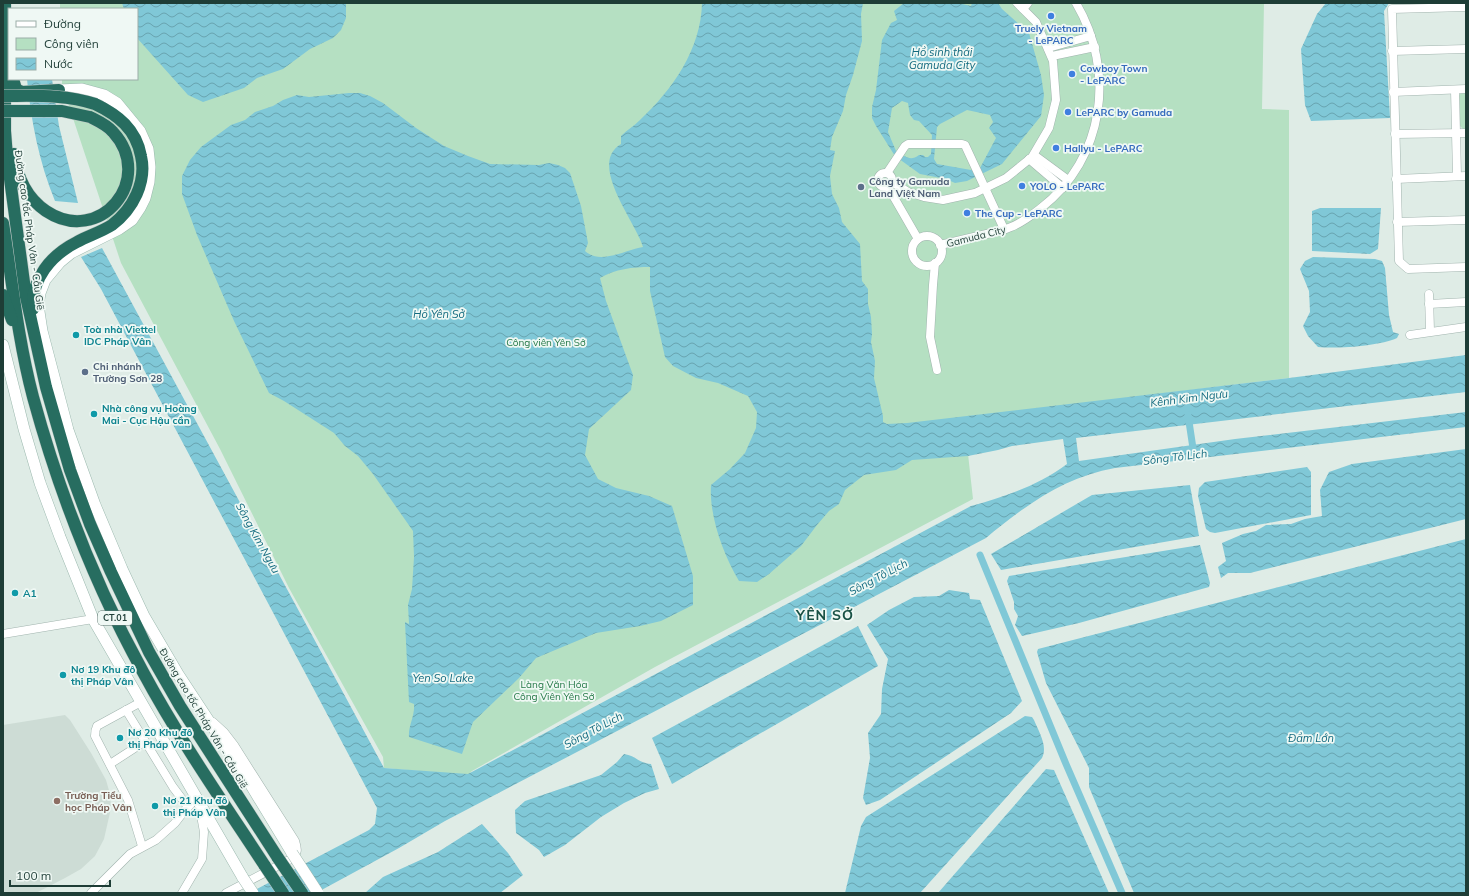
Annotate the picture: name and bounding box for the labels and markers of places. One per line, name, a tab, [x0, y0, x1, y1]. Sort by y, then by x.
marker: Truely Vietnam - LePARC	[1046, 11, 1056, 21]
place label: Truely Vietnam - LePARC	[1015, 22, 1087, 47]
place label: Cowboy Town - LePARC	[1080, 62, 1147, 87]
marker: Cowboy Town - LePARC	[1067, 69, 1077, 79]
place label: LePARC by Gamuda	[1076, 106, 1172, 119]
marker: LePARC by Gamuda	[1063, 107, 1073, 117]
place label: Hallyu - LePARC	[1064, 142, 1143, 155]
marker: Hallyu - LePARC	[1051, 143, 1061, 153]
place label: Công ty Gamuda Land Việt Nam	[869, 175, 949, 200]
place label: YOLO - LePARC	[1029, 180, 1105, 193]
marker: YOLO - LePARC	[1017, 181, 1027, 191]
marker: Công ty Gamuda Land Việt Nam	[856, 182, 866, 192]
place label: The Cup - LePARC	[975, 207, 1063, 220]
marker: The Cup - LePARC	[962, 208, 972, 218]
place label: Toà nhà Viettel IDC Pháp Vân	[84, 323, 156, 348]
marker: Toà nhà Viettel IDC Pháp Vân	[71, 330, 81, 340]
place label: Chi nhánh Trường Sơn 28	[93, 360, 162, 385]
marker: Chi nhánh Trường Sơn 28	[80, 367, 90, 377]
place label: Nhà công vụ Hoàng Mai - Cục Hậu cần	[102, 402, 197, 427]
marker: Nhà công vụ Hoàng Mai - Cục Hậu cần	[89, 409, 99, 419]
place label: A1	[23, 587, 37, 600]
marker: A1	[10, 588, 20, 598]
place label: Nơ 19 Khu đô thị Pháp Vân	[71, 663, 136, 688]
marker: Nơ 19 Khu đô thị Pháp Vân	[58, 670, 68, 680]
place label: Nơ 20 Khu đô thị Pháp Vân	[128, 726, 193, 751]
marker: Nơ 20 Khu đô thị Pháp Vân	[115, 733, 125, 743]
place label: Trường Tiểu học Pháp Vân	[65, 789, 132, 814]
place label: Nơ 21 Khu đô thị Pháp Vân	[163, 794, 228, 819]
marker: Trường Tiểu học Pháp Vân	[52, 796, 62, 806]
marker: Nơ 21 Khu đô thị Pháp Vân	[150, 801, 160, 811]

